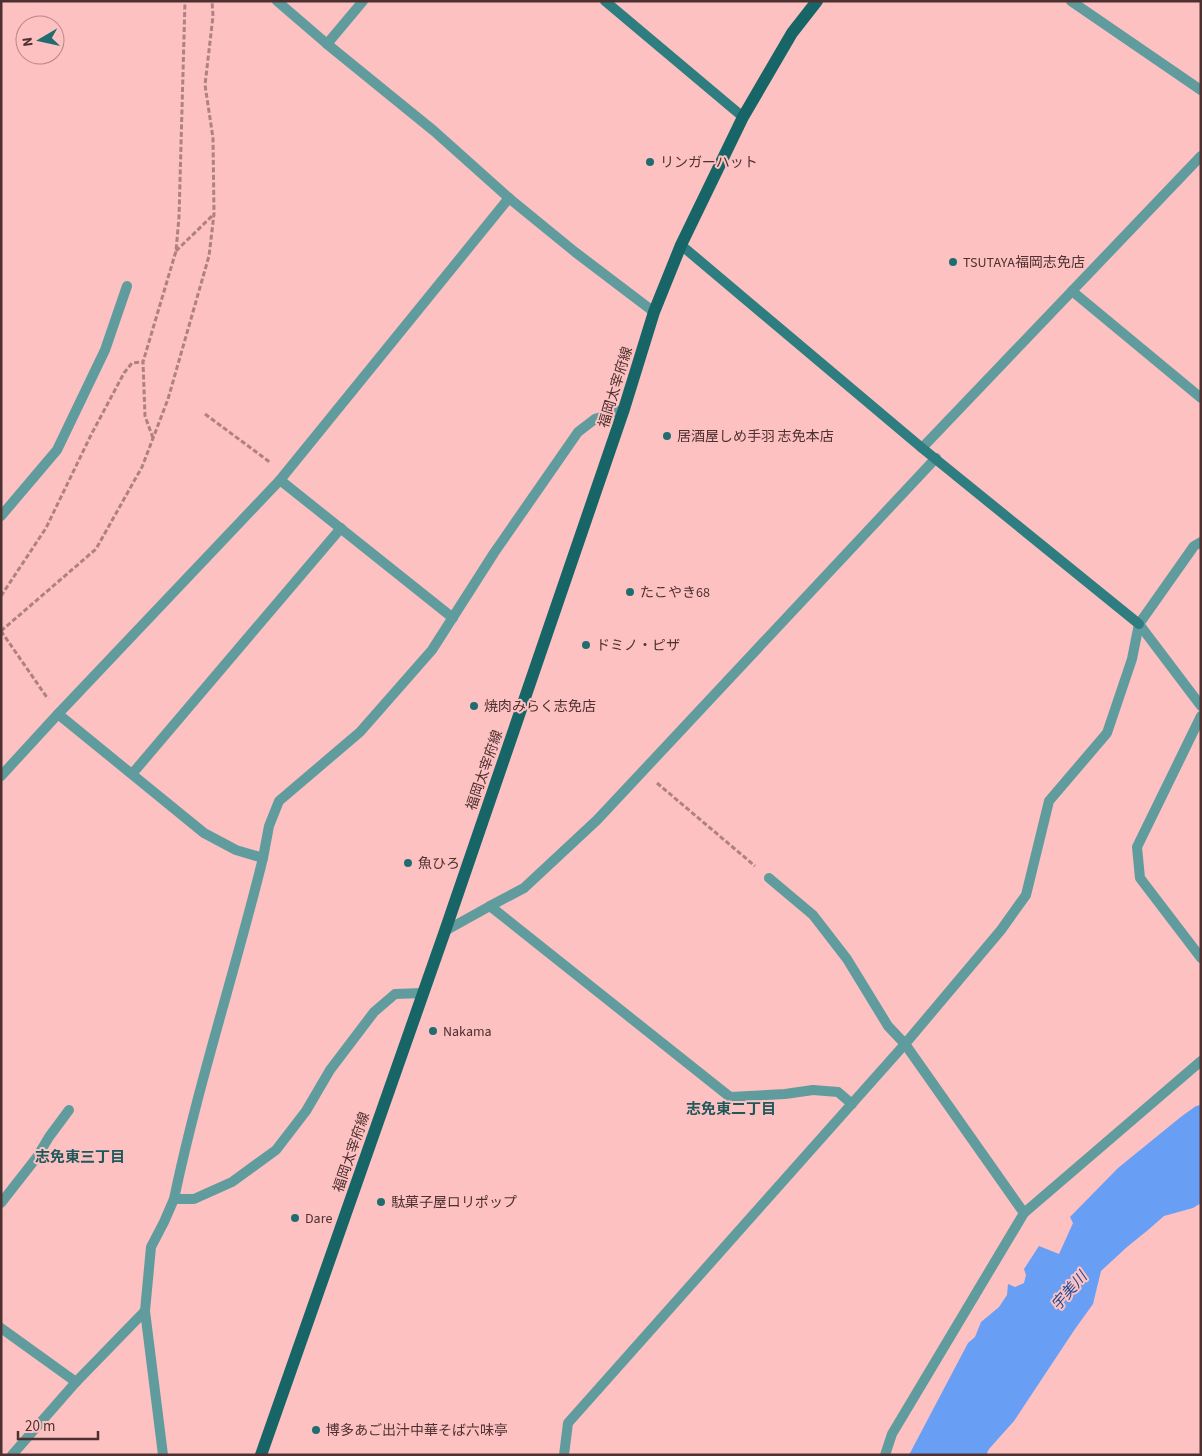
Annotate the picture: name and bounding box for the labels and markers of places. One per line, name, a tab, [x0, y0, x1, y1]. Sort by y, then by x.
place label: リンガーハット	[660, 153, 758, 173]
marker: リンガーハット	[644, 156, 656, 168]
place label: TSUTAYA福岡志免店	[963, 253, 1085, 273]
marker: TSUTAYA福岡志免店	[947, 256, 959, 268]
place label: 居酒屋しめ手羽 志免本店	[677, 427, 834, 447]
marker: 居酒屋しめ手羽 志免本店	[661, 430, 673, 442]
place label: たこやき68	[640, 583, 710, 603]
marker: たこやき68	[624, 586, 636, 598]
place label: ドミノ・ピザ	[596, 636, 680, 656]
marker: ドミノ・ピザ	[580, 639, 592, 651]
place label: 焼肉みらく志免店	[484, 697, 596, 717]
marker: 焼肉みらく志免店	[468, 700, 480, 712]
place label: 魚ひろ	[418, 854, 460, 874]
marker: 魚ひろ	[402, 857, 414, 869]
place label: Nakama	[443, 1022, 492, 1042]
marker: Nakama	[427, 1025, 439, 1037]
place label: 駄菓子屋ロリポップ	[391, 1193, 517, 1213]
marker: 駄菓子屋ロリポップ	[375, 1196, 387, 1208]
place label: Dare	[305, 1209, 332, 1229]
marker: Dare	[289, 1212, 301, 1224]
place label: 博多あご出汁中華そば六味亭	[326, 1421, 508, 1441]
marker: 博多あご出汁中華そば六味亭	[310, 1424, 322, 1436]

